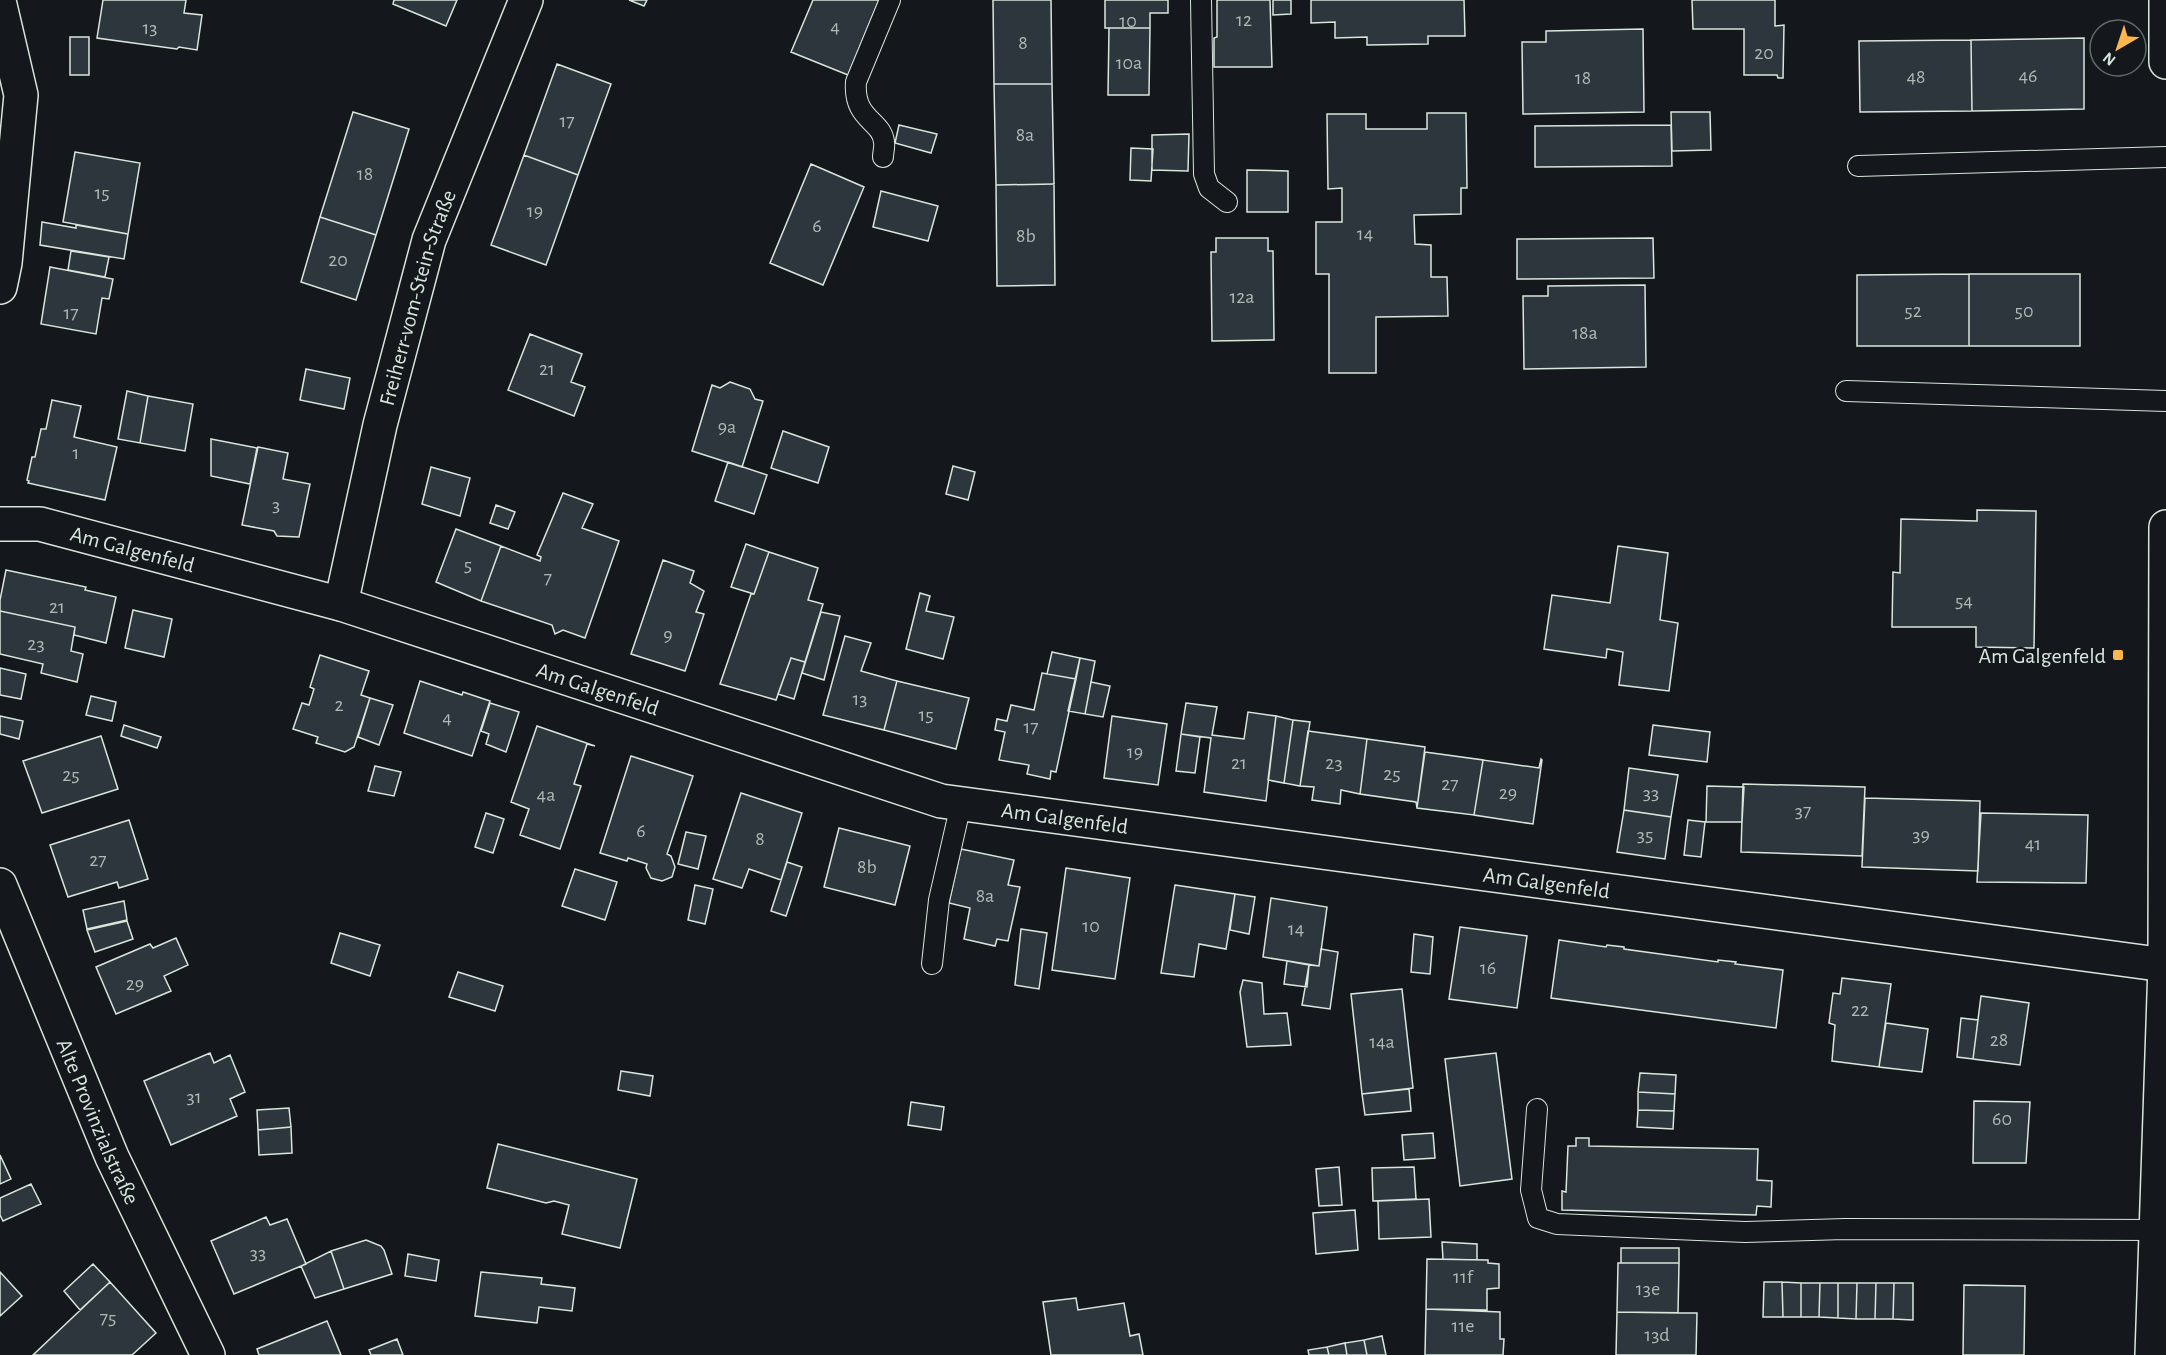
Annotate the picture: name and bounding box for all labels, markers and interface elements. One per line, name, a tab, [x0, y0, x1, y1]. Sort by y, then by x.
house number: 12	[1236, 10, 1252, 30]
house number: 10	[1119, 11, 1137, 31]
house number: 4	[830, 17, 840, 37]
house number: 13	[142, 18, 158, 38]
north arrow	[2088, 18, 2148, 78]
house number: 8	[1018, 33, 1028, 53]
house number: 20	[1754, 43, 1774, 63]
text: N	[2100, 49, 2119, 69]
house number: 10a	[1116, 53, 1142, 73]
house number: 46	[2018, 66, 2038, 86]
house number: 48	[1906, 67, 1926, 87]
house number: 18	[1575, 68, 1591, 88]
house number: 17	[559, 111, 575, 131]
house number: 8a	[1016, 125, 1034, 145]
house number: 18	[357, 164, 373, 184]
house number: 15	[94, 183, 110, 203]
street label: Freiherr-vom-Stein-Straße	[376, 187, 460, 408]
house number: 19	[527, 201, 543, 221]
house number: 6	[812, 216, 822, 236]
house number: 14	[1357, 224, 1373, 244]
house number: 8b	[1016, 226, 1036, 246]
house number: 20	[328, 250, 348, 270]
house number: 12a	[1229, 287, 1255, 307]
house number: 52	[1904, 301, 1922, 321]
house number: 50	[2015, 301, 2033, 321]
house number: 17	[63, 303, 79, 323]
house number: 18a	[1572, 323, 1598, 343]
house number: 21	[539, 359, 555, 379]
house number: 9a	[718, 417, 736, 437]
house number: 1	[73, 443, 79, 463]
house number: 3	[272, 495, 280, 515]
street label: Am Galgenfeld	[68, 523, 197, 577]
house number: 5	[464, 555, 472, 575]
house number: 7	[544, 568, 552, 588]
house number: 54	[1955, 591, 1973, 611]
house number: 21	[49, 597, 65, 617]
house number: 9	[663, 625, 673, 645]
house number: 23	[27, 634, 45, 654]
place label: Am Galgenfeld	[1978, 645, 2106, 667]
marker: Am Galgenfeld	[2111, 648, 2125, 662]
street label: Am Galgenfeld	[534, 659, 662, 720]
house number: 13	[852, 689, 868, 709]
house number: 2	[334, 695, 344, 715]
house number: 15	[918, 705, 934, 725]
house number: 4	[442, 708, 452, 728]
house number: 17	[1023, 717, 1039, 737]
house number: 19	[1127, 742, 1143, 762]
house number: 21	[1231, 753, 1247, 773]
house number: 23	[1325, 753, 1343, 773]
house number: 25	[1383, 764, 1401, 784]
house number: 25	[62, 765, 80, 785]
house number: 27	[1441, 774, 1459, 794]
house number: 29	[1499, 783, 1517, 803]
house number: 33	[1643, 783, 1659, 803]
house number: 4a	[537, 785, 555, 805]
street label: Am Galgenfeld	[1000, 799, 1130, 838]
house number: 37	[1795, 801, 1811, 821]
house number: 6	[636, 821, 646, 841]
house number: 35	[1637, 825, 1653, 845]
house number: 39	[1912, 825, 1930, 845]
house number: 8	[755, 829, 765, 849]
house number: 41	[2025, 834, 2041, 854]
house number: 27	[89, 850, 107, 870]
house number: 8b	[857, 857, 877, 877]
street label: Am Galgenfeld	[1482, 864, 1611, 903]
house number: 8a	[976, 886, 994, 906]
house number: 10	[1082, 916, 1100, 936]
house number: 14	[1288, 919, 1304, 939]
house number: 16	[1480, 958, 1496, 978]
house number: 29	[126, 974, 144, 994]
house number: 22	[1851, 1000, 1869, 1020]
house number: 28	[1990, 1030, 2008, 1050]
house number: 14a	[1369, 1032, 1395, 1052]
street label: Alte Provinzialstraße	[52, 1036, 143, 1208]
house number: 31	[186, 1087, 202, 1107]
house number: 60	[1992, 1109, 2012, 1129]
house number: 33	[250, 1243, 266, 1263]
house number: 11f	[1453, 1267, 1474, 1287]
house number: 13e	[1636, 1279, 1660, 1299]
house number: 75	[100, 1308, 116, 1328]
house number: 11e	[1452, 1316, 1474, 1336]
house number: 13d	[1644, 1325, 1670, 1345]

